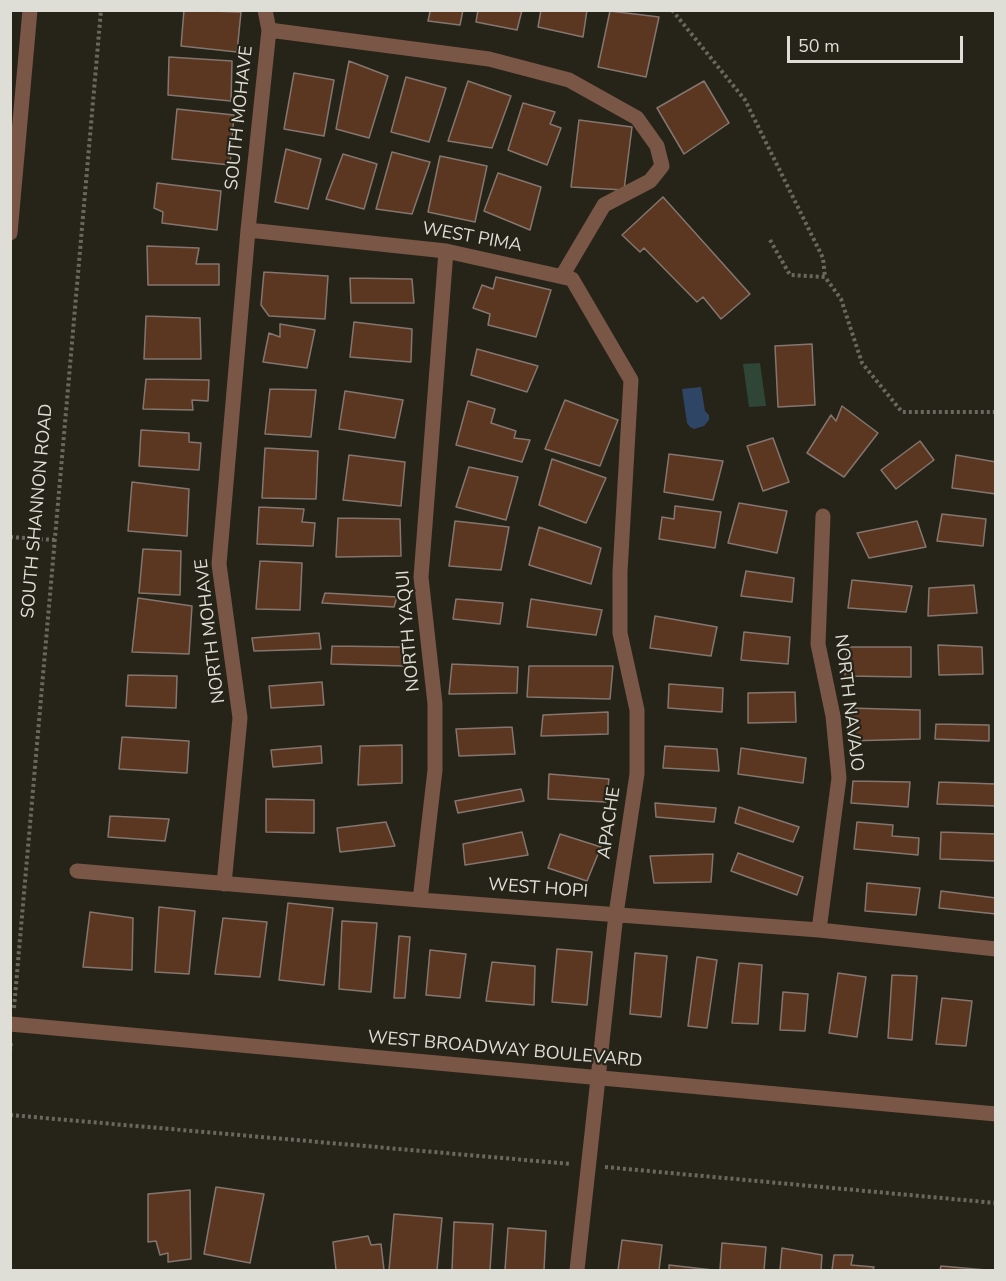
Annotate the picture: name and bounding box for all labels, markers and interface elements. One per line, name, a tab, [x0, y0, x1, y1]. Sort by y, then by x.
scale bar	[790, 24, 966, 62]
text: 50 m	[798, 34, 840, 58]
street label: SOUTH MOHAVE	[222, 45, 258, 191]
street label: WEST PIMA	[420, 219, 524, 257]
street label: SOUTH SHANNON ROAD	[18, 403, 58, 619]
street label: NORTH MOHAVE	[191, 557, 231, 705]
street label: NORTH YAQUI	[393, 569, 425, 693]
street label: NORTH NAVAJO	[829, 633, 867, 773]
street label: APACHE	[594, 786, 626, 860]
street label: WEST HOPI	[487, 875, 589, 903]
street label: WEST BROADWAY BOULEVARD	[367, 1027, 643, 1073]

